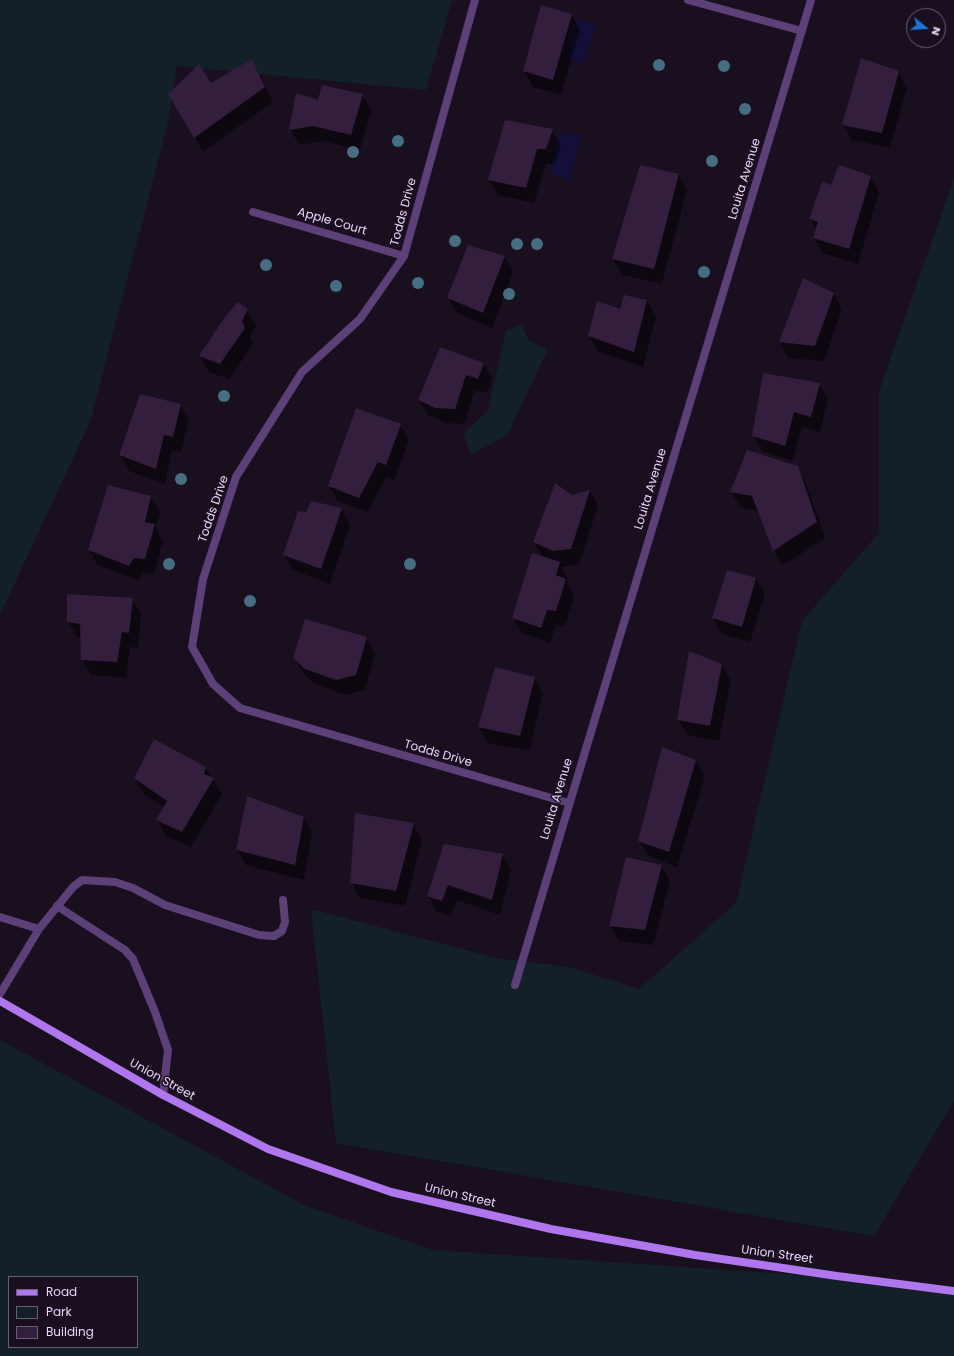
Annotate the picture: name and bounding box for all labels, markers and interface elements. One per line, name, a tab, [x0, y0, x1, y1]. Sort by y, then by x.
north arrow	[906, 8, 946, 48]
text: N	[928, 25, 945, 38]
street label: Louita Avenue	[726, 137, 764, 221]
street label: Todds Drive	[388, 176, 420, 248]
street label: Apple Court	[296, 205, 368, 239]
street label: Louita Avenue	[632, 447, 670, 531]
street label: Todds Drive	[196, 474, 232, 544]
street label: Todds Drive	[402, 737, 474, 771]
street label: Louita Avenue	[538, 757, 576, 841]
street label: Union Street	[127, 1056, 197, 1104]
street label: Union Street	[423, 1181, 497, 1211]
street label: Union Street	[740, 1243, 814, 1267]
legend	[8, 1276, 138, 1348]
text: Road	[46, 1283, 77, 1300]
text: Park	[46, 1303, 72, 1320]
text: Building	[46, 1323, 94, 1340]

